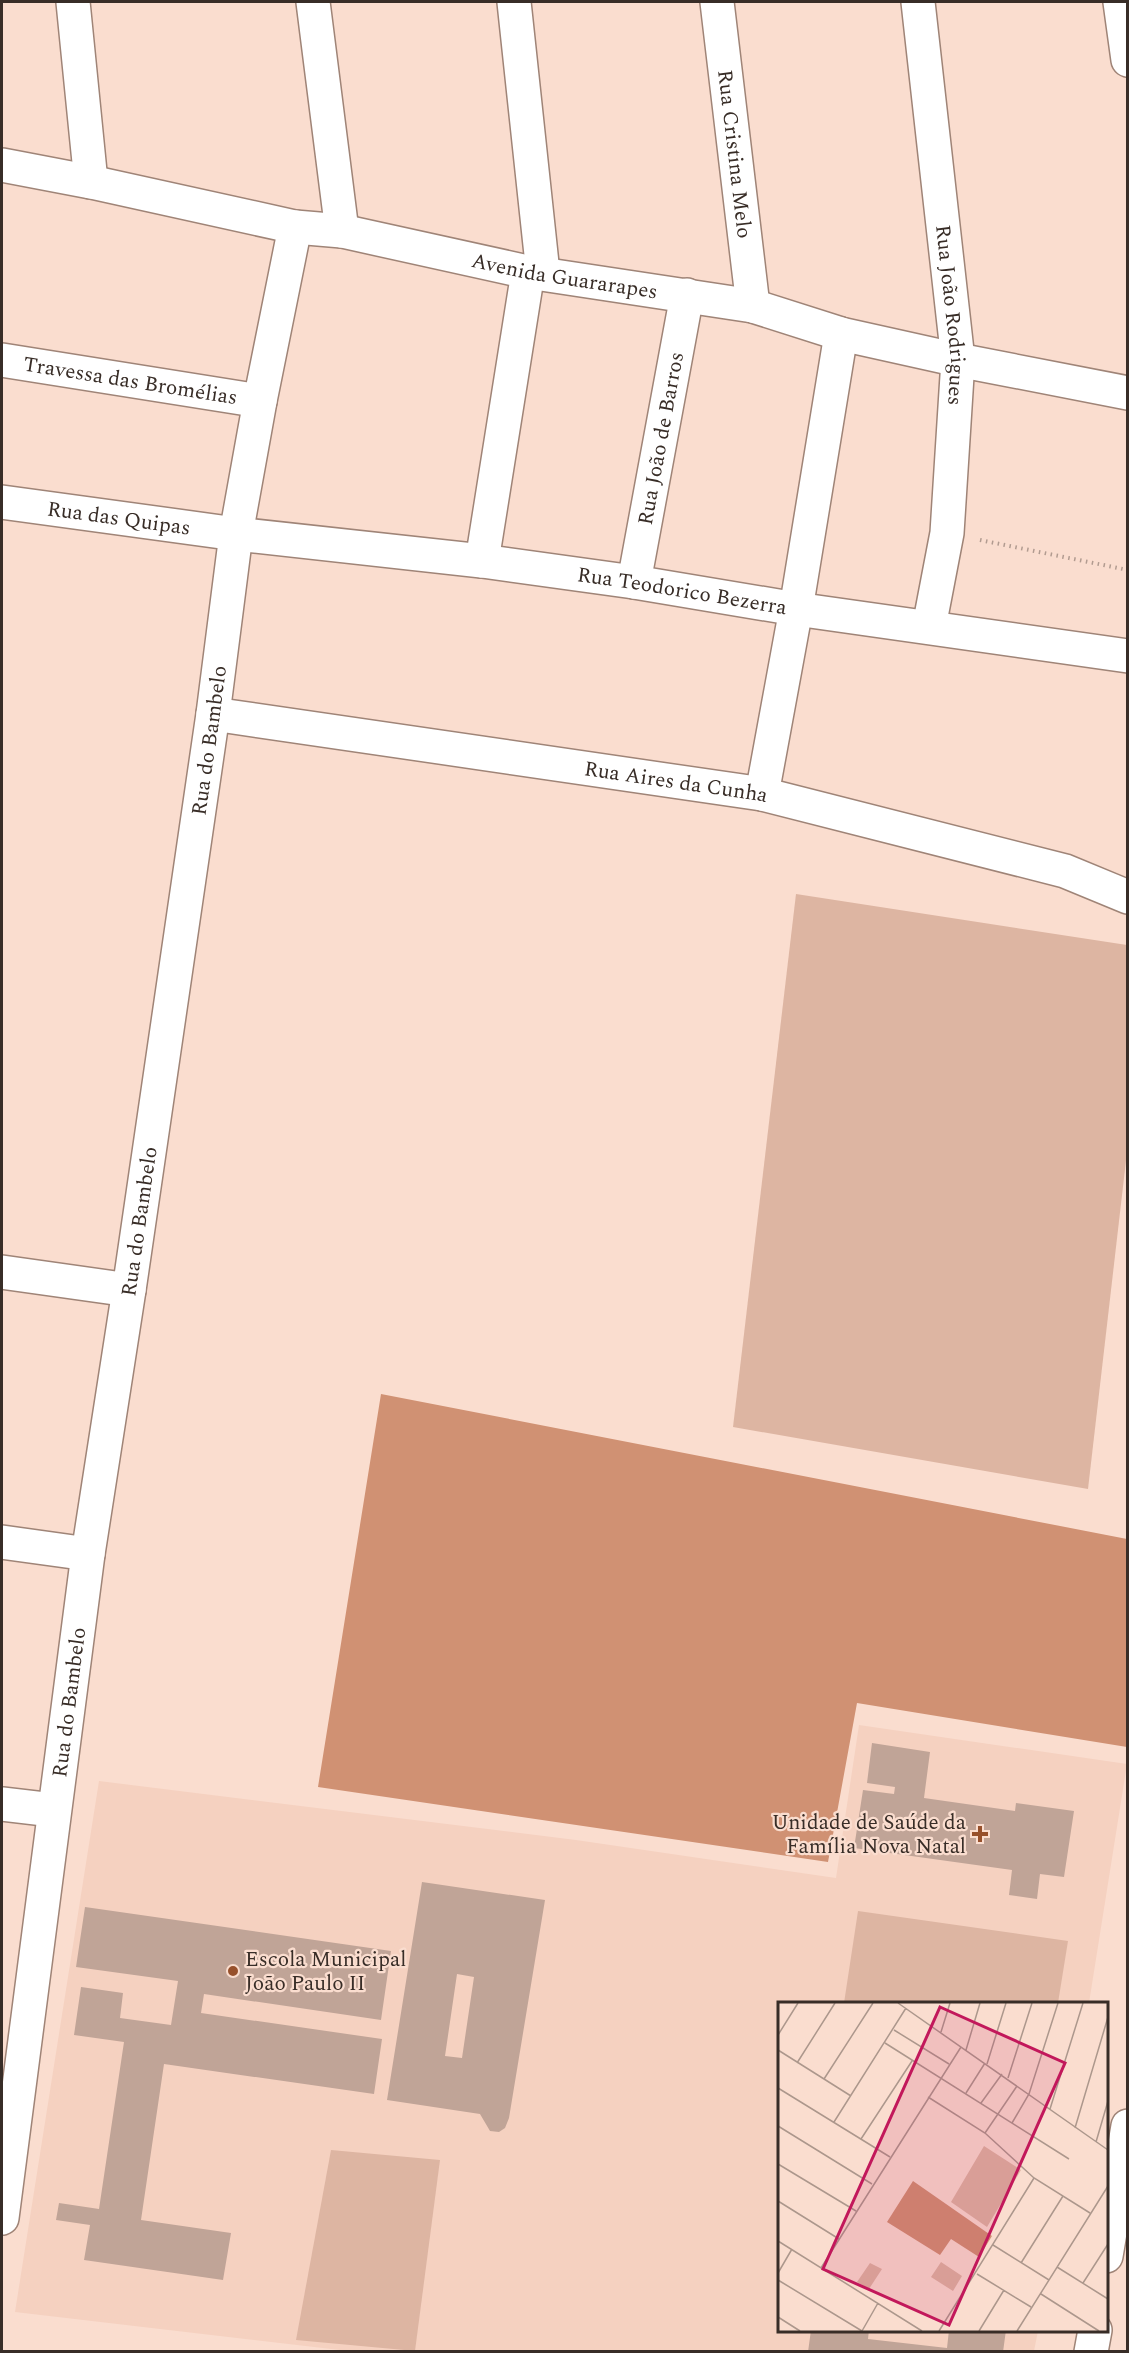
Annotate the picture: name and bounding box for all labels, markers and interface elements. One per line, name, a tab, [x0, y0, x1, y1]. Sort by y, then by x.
street label: Rua Cristina Melo	[708, 68, 760, 240]
street label: Rua João Rodrigues	[926, 223, 973, 407]
street label: Avenida Guararapes	[468, 245, 660, 308]
street label: Travessa das Bromélias	[21, 349, 240, 414]
street label: Rua João de Barros	[630, 349, 693, 528]
street label: Rua das Quipas	[45, 493, 192, 545]
street label: Rua Teodorico Bezerra	[575, 559, 790, 624]
street label: Rua do Bambelo	[183, 664, 236, 818]
street label: Rua Aires da Cunha	[582, 753, 772, 812]
street label: Rua do Bambelo	[113, 1145, 167, 1299]
street label: Rua do Bambelo	[44, 1625, 95, 1779]
place label: Unidade de Saúde da Família Nova Natal	[772, 1807, 967, 1863]
marker: Unidade de Saúde da Família Nova Natal	[971, 1825, 989, 1843]
place label: Escola Municipal João Paulo II	[245, 1944, 406, 2000]
marker: Escola Municipal João Paulo II	[226, 1964, 240, 1978]
inset map	[778, 2002, 1108, 2332]

